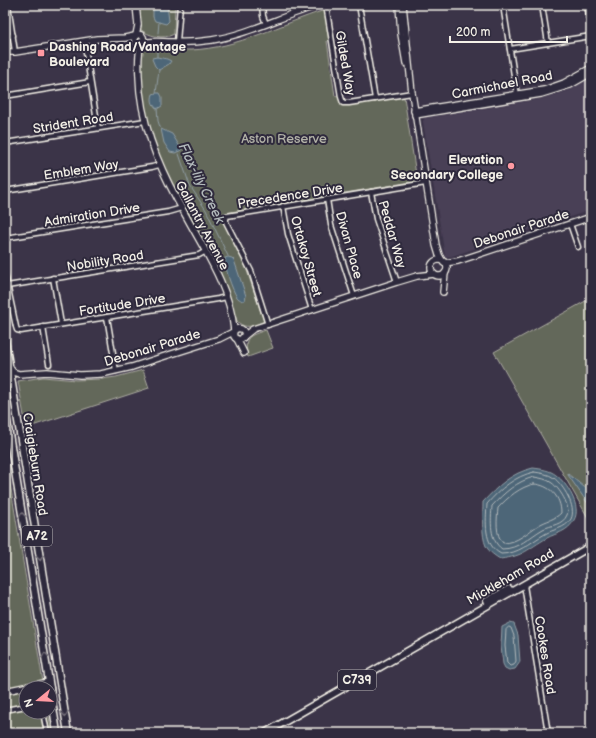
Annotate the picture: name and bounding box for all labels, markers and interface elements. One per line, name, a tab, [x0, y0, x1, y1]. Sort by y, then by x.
scale bar	[450, 18, 567, 44]
text: 200 m	[456, 25, 490, 40]
street label: Gilded Way	[331, 30, 359, 97]
place label: Dashing Road/Vantage Boulevard	[49, 39, 187, 70]
marker: Dashing Road/Vantage Boulevard	[36, 48, 46, 58]
street label: Carmichael Road	[451, 67, 554, 103]
street label: Strident Road	[32, 109, 114, 137]
park label: Aston Reserve	[241, 131, 327, 147]
water label: Flax-lily Creek	[175, 140, 229, 227]
place label: Elevation Secondary College	[391, 152, 504, 183]
street label: Emblem Way	[43, 156, 120, 184]
marker: Elevation Secondary College	[506, 161, 516, 171]
street label: Gallantry Avenue	[172, 178, 233, 273]
street label: Precedence Drive	[236, 180, 344, 212]
street label: Admiration Drive	[43, 199, 141, 230]
street label: Peddar Way	[375, 199, 409, 270]
street label: Debonair Parade	[471, 206, 571, 252]
street label: Divan Place	[332, 210, 366, 281]
street label: Ortakoy Street	[287, 214, 325, 298]
street label: Nobility Road	[66, 247, 145, 275]
street label: Fortitude Drive	[78, 290, 167, 320]
street label: Debonair Parade	[102, 326, 203, 370]
street label: Craigieburn Road	[19, 412, 51, 517]
one-way arrow	[18, 512, 27, 518]
road number: A72	[22, 526, 52, 546]
street label: Mickleham Road	[464, 545, 557, 608]
one-way arrow	[35, 555, 44, 561]
street label: Cookes Road	[531, 615, 559, 696]
one-way arrow	[41, 652, 50, 658]
road number: C739	[338, 670, 376, 690]
north arrow	[18, 680, 58, 720]
text: N	[22, 697, 36, 709]
one-way arrow	[60, 711, 69, 717]

